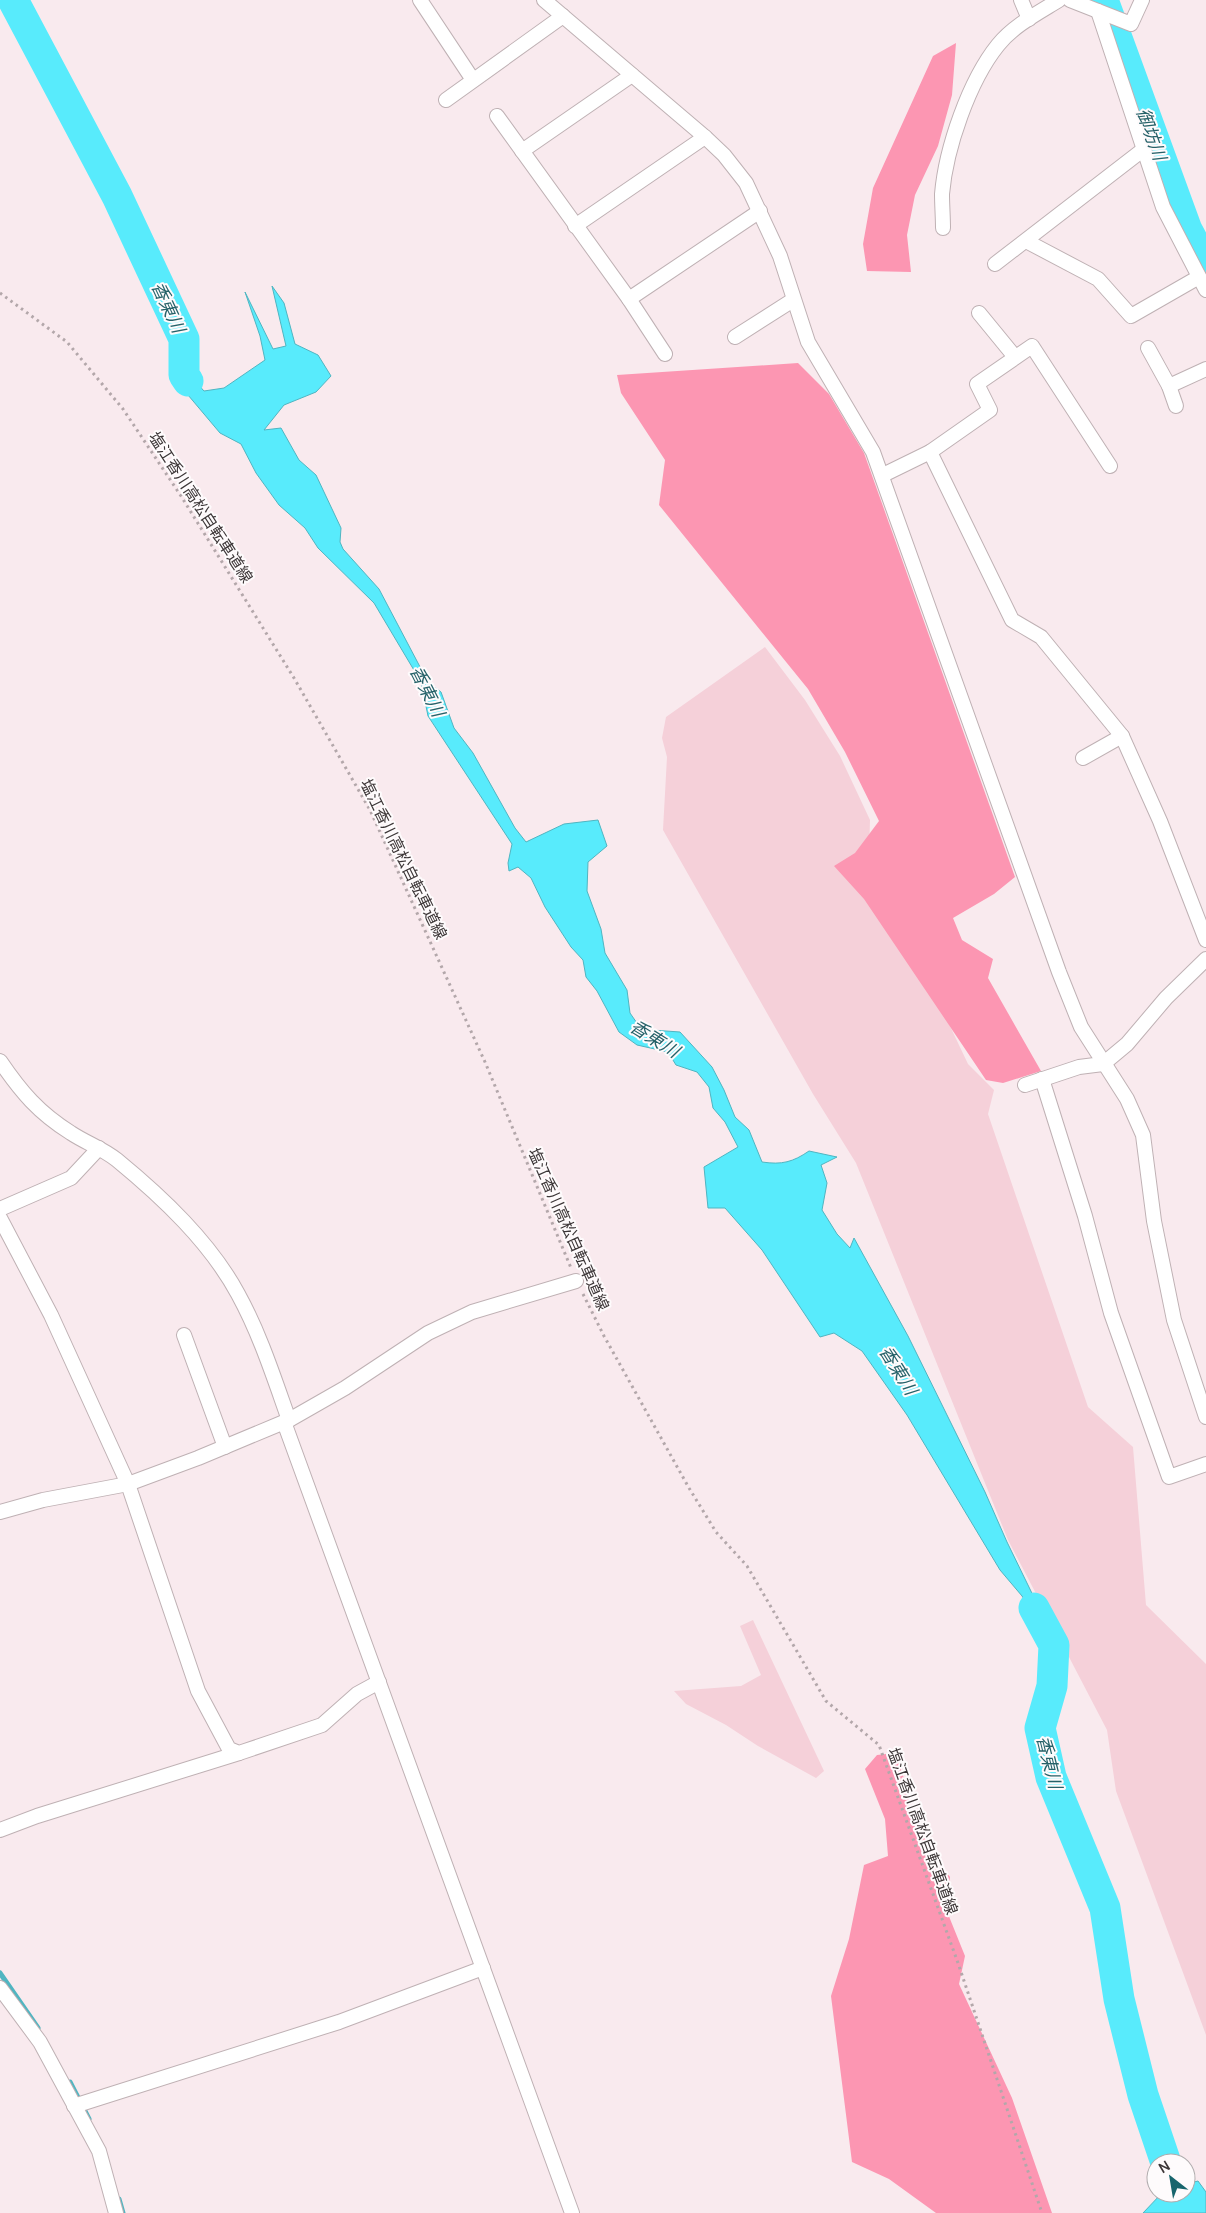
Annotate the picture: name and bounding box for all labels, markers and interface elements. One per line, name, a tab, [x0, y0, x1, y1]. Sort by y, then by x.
water label: 御坊川	[1131, 105, 1173, 165]
water label: 香東川	[147, 277, 192, 338]
street label: 塩江香川高松自転車道線	[144, 427, 258, 587]
water label: 香東川	[405, 661, 452, 722]
street label: 塩江香川高松自転車道線	[356, 775, 452, 943]
water label: 香東川	[626, 1014, 686, 1064]
street label: 塩江香川高松自転車道線	[523, 1144, 615, 1314]
water label: 香東川	[875, 1341, 925, 1401]
water label: 香東川	[1032, 1733, 1069, 1793]
street label: 塩江香川高松自転車道線	[883, 1745, 963, 1917]
north arrow	[1146, 2153, 1196, 2203]
text: N	[1155, 2156, 1173, 2177]

